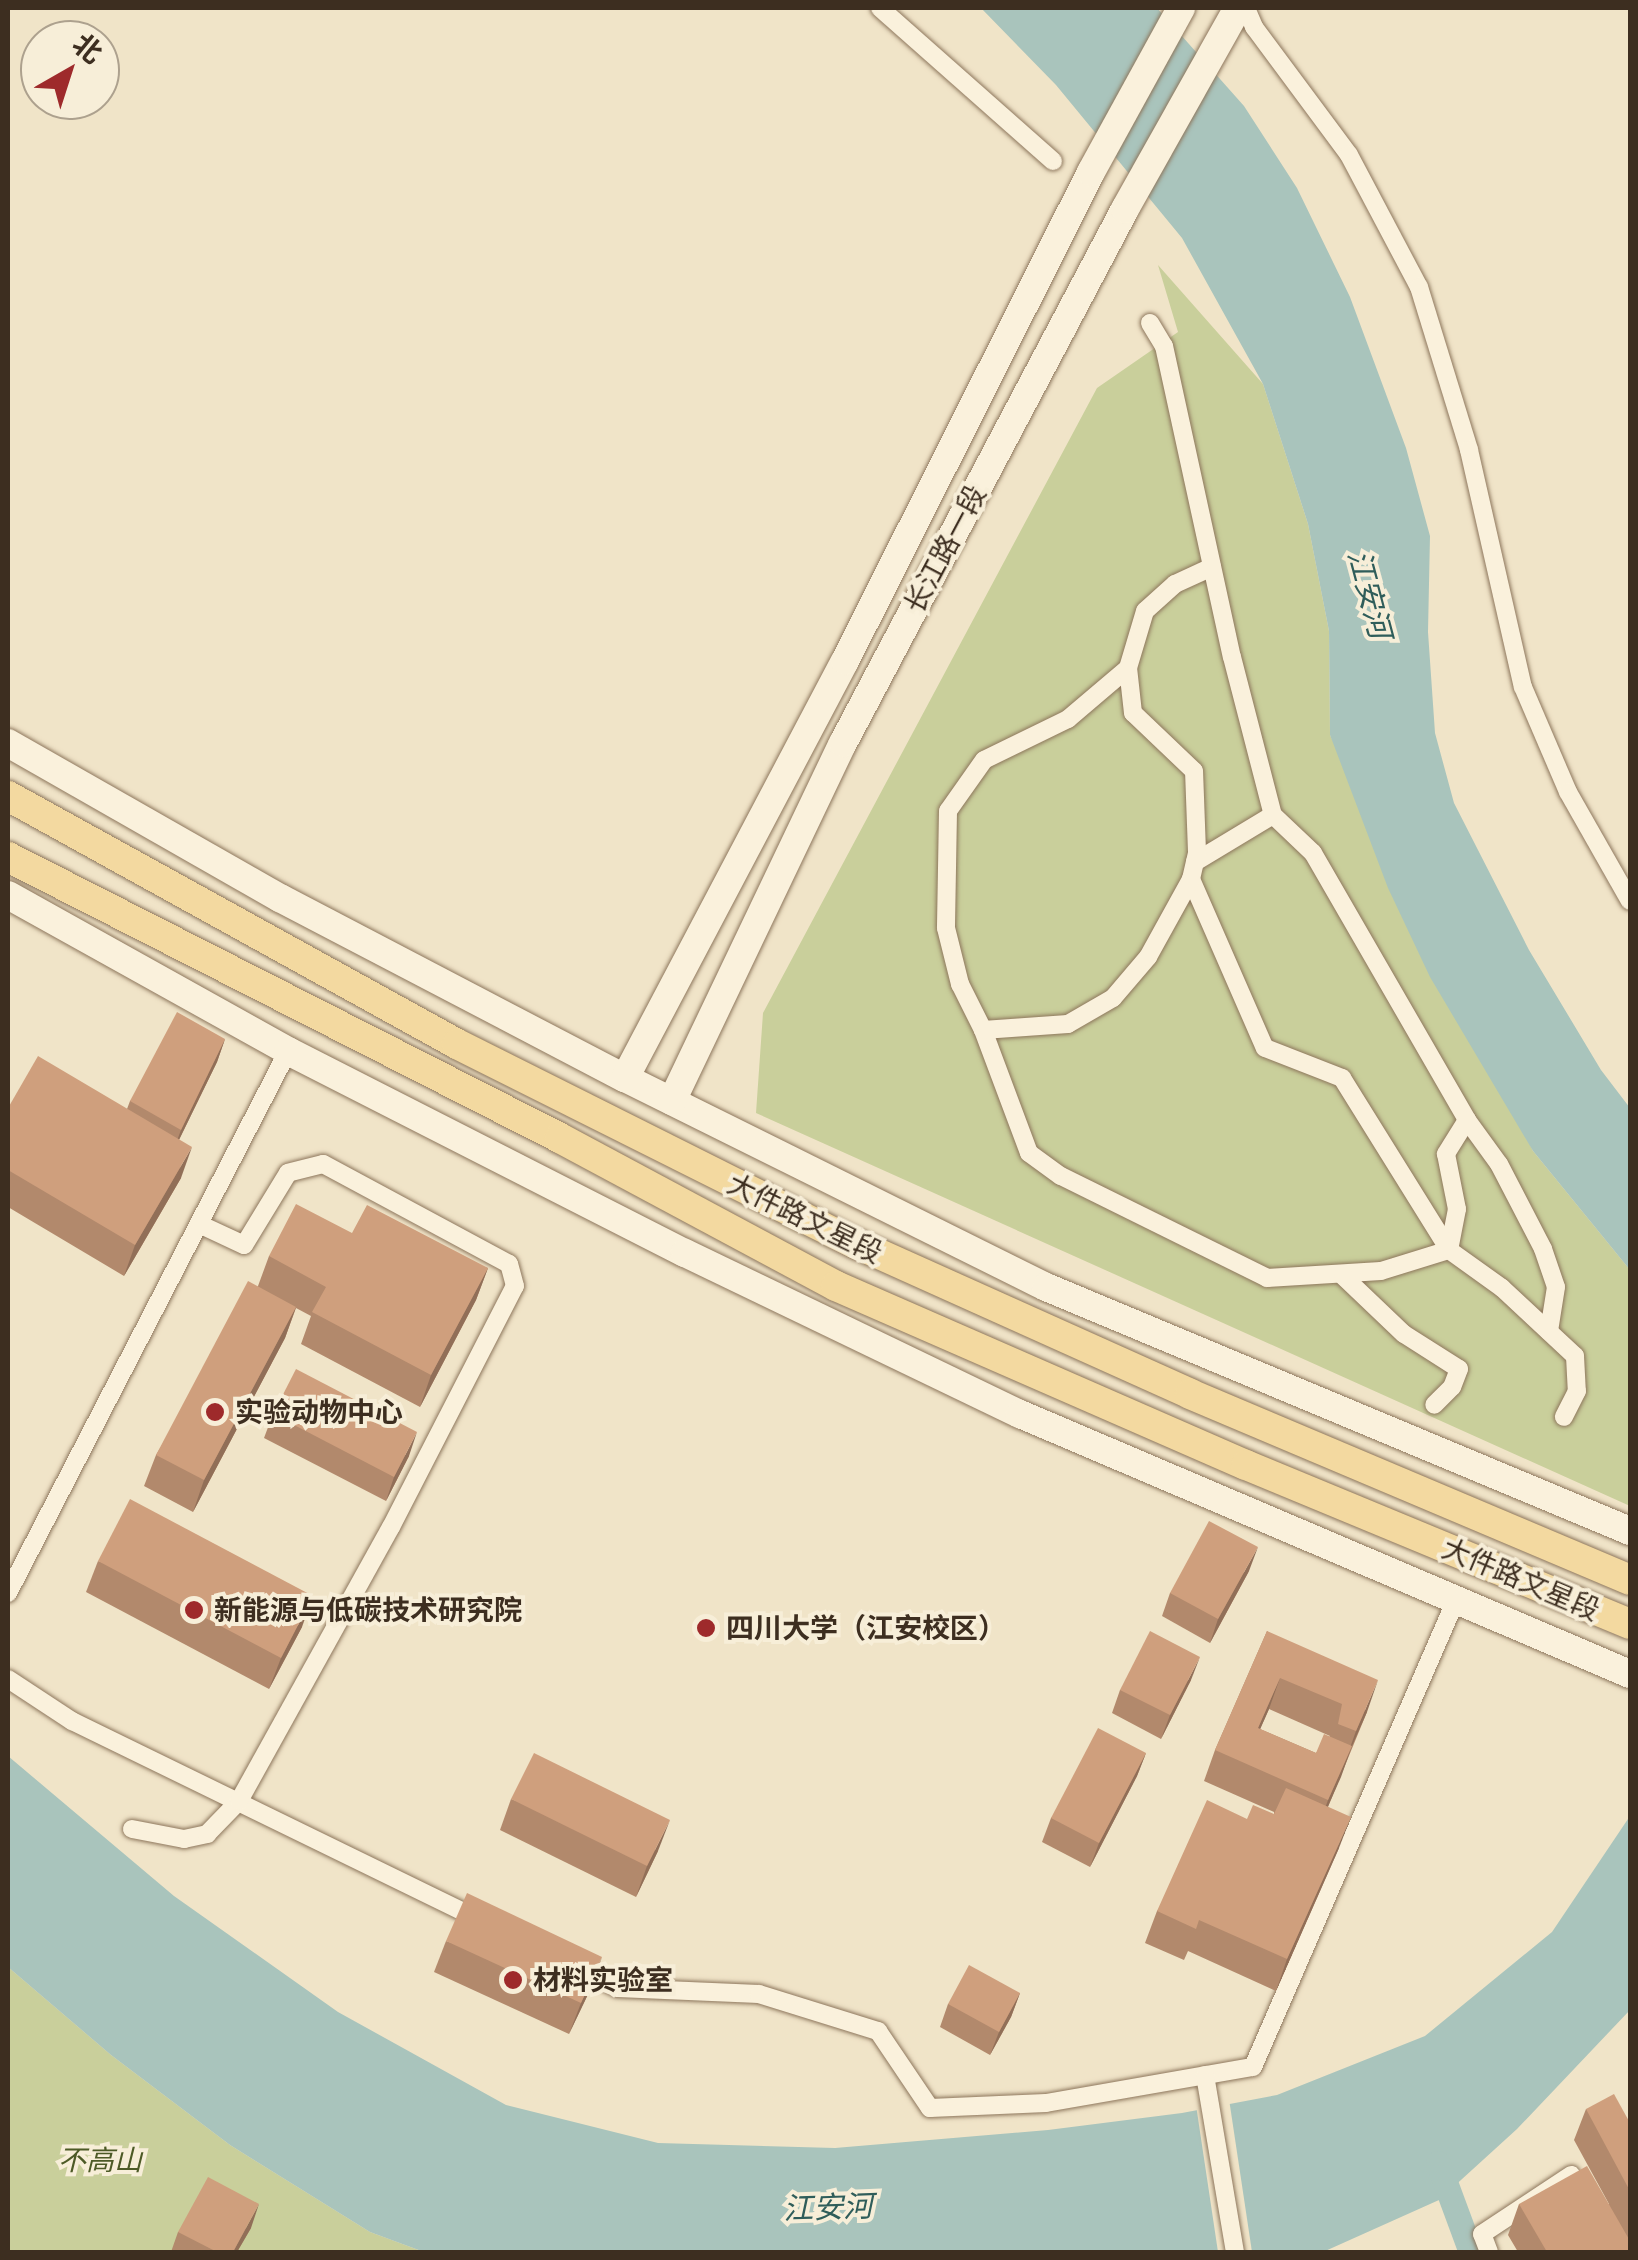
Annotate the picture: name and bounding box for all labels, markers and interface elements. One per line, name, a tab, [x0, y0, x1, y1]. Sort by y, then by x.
north arrow	[20, 20, 120, 120]
text: 北	[65, 25, 110, 71]
street label: 长江路一段	[897, 479, 993, 619]
water label: 江安河	[1341, 546, 1399, 642]
street label: 大件路文星段	[722, 1166, 888, 1270]
place label: 实验动物中心	[235, 1395, 403, 1429]
marker: 实验动物中心	[204, 1401, 226, 1423]
street label: 大件路文星段	[1437, 1531, 1605, 1627]
place label: 新能源与低碳技术研究院	[214, 1593, 522, 1627]
marker: 新能源与低碳技术研究院	[183, 1599, 205, 1621]
place label: 四川大学（江安校区）	[726, 1611, 1006, 1645]
marker: 四川大学（江安校区）	[695, 1617, 717, 1639]
place label: 材料实验室	[533, 1963, 673, 1997]
marker: 材料实验室	[502, 1969, 524, 1991]
park label: 不高山	[58, 2143, 142, 2177]
water label: 江安河	[782, 2187, 874, 2227]

